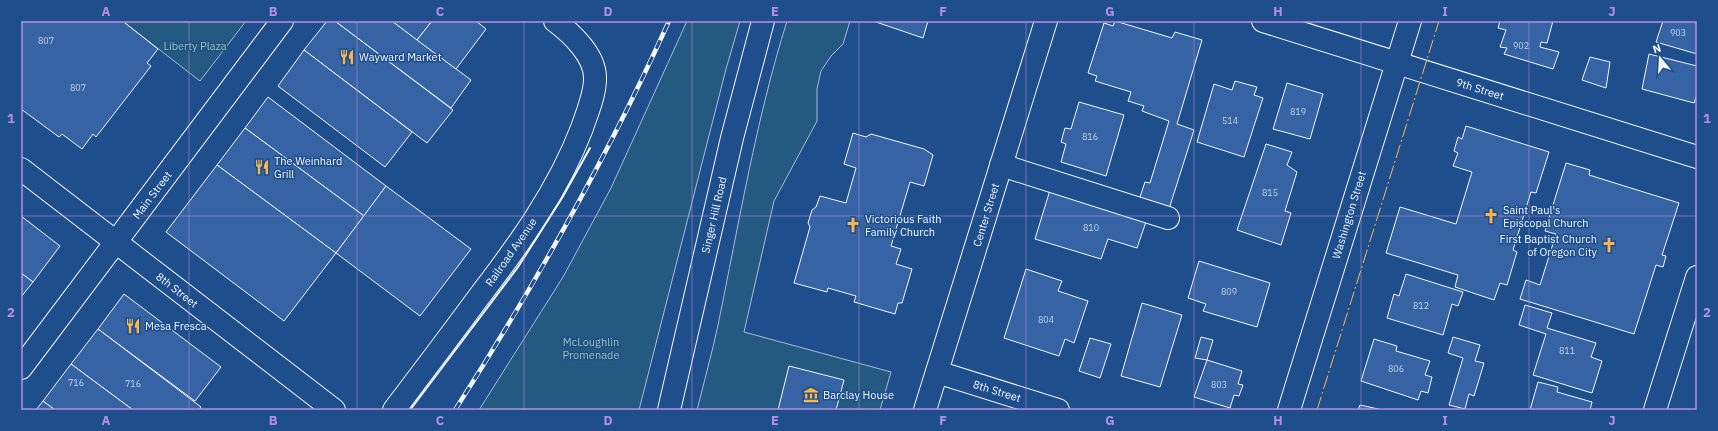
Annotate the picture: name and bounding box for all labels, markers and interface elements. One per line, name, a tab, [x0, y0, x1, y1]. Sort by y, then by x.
text: A	[102, 3, 111, 20]
text: B	[269, 3, 278, 20]
text: C	[436, 3, 445, 20]
text: D	[603, 3, 613, 20]
text: E	[771, 3, 779, 20]
text: F	[939, 3, 947, 20]
text: G	[1105, 3, 1115, 20]
text: H	[1273, 3, 1283, 20]
text: I	[1442, 3, 1448, 20]
text: J	[1608, 3, 1616, 20]
house number: 903	[1670, 27, 1686, 38]
house number: 807	[38, 35, 54, 46]
north arrow	[1640, 38, 1680, 78]
park label: Liberty Plaza	[163, 39, 227, 53]
house number: 902	[1513, 40, 1529, 51]
text: N	[1651, 41, 1663, 56]
restaurant icon: Wayward Market	[338, 48, 356, 66]
place label: Wayward Market	[359, 50, 442, 64]
street label: 9th Street	[1454, 75, 1506, 103]
house number: 807	[70, 82, 86, 93]
house number: 819	[1290, 106, 1306, 117]
text: 1	[7, 110, 15, 127]
text: 1	[1703, 110, 1711, 127]
house number: 514	[1222, 115, 1238, 126]
house number: 816	[1082, 131, 1098, 142]
place label: The Weinhard Grill	[274, 154, 342, 181]
restaurant icon: The Weinhard Grill	[253, 158, 271, 176]
street label: Main Street	[129, 168, 175, 222]
street label: Washington Street	[1329, 169, 1369, 261]
street label: Singer Hill Road	[698, 175, 730, 255]
street label: Center Street	[970, 181, 1002, 249]
house number: 815	[1262, 187, 1278, 198]
place label: Saint Paul's Episcopal Church	[1503, 203, 1588, 230]
church icon: Saint Paul's Episcopal Church	[1482, 207, 1500, 225]
place label: Victorious Faith Family Church	[865, 212, 942, 239]
street label: Railroad Avenue	[482, 215, 540, 289]
church icon: Victorious Faith Family Church	[844, 216, 862, 234]
house number: 810	[1083, 222, 1099, 233]
place label: First Baptist Church of Oregon City	[1500, 232, 1598, 259]
church icon: First Baptist Church of Oregon City	[1600, 236, 1618, 254]
street label: 8th Street	[153, 269, 201, 311]
house number: 809	[1221, 286, 1237, 297]
house number: 812	[1413, 300, 1429, 311]
text: 2	[7, 304, 15, 321]
text: 2	[1703, 304, 1711, 321]
house number: 804	[1038, 314, 1054, 325]
restaurant icon: Mesa Fresca	[124, 317, 142, 335]
place label: Mesa Fresca	[145, 319, 207, 333]
park label: McLoughlin Promenade	[563, 335, 619, 362]
house number: 811	[1559, 345, 1575, 356]
house number: 806	[1388, 363, 1404, 374]
house number: 716	[68, 377, 84, 388]
street label: 8th Street	[971, 377, 1023, 405]
house number: 716	[125, 378, 141, 389]
house number: 803	[1211, 379, 1227, 390]
museum icon: Barclay House	[802, 386, 820, 404]
place label: Barclay House	[823, 388, 894, 402]
text: A	[102, 412, 111, 429]
text: B	[269, 412, 278, 429]
text: C	[436, 412, 445, 429]
text: D	[603, 412, 613, 429]
text: E	[771, 412, 779, 429]
text: F	[939, 412, 947, 429]
text: G	[1105, 412, 1115, 429]
text: H	[1273, 412, 1283, 429]
text: I	[1442, 412, 1448, 429]
text: J	[1608, 412, 1616, 429]

